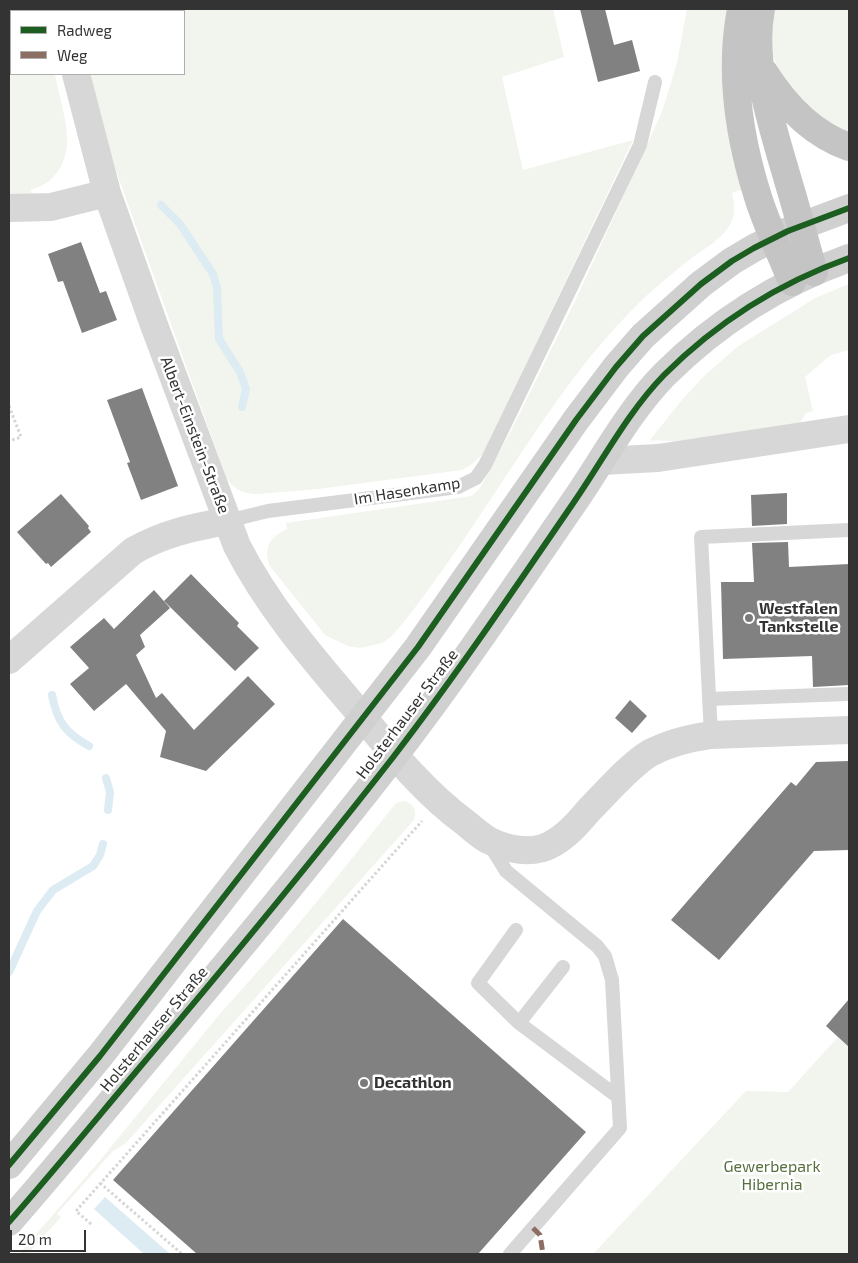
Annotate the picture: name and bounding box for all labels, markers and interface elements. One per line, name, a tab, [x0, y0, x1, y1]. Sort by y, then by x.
legend	[10, 10, 185, 75]
text: Radweg	[57, 21, 112, 39]
text: Weg	[57, 46, 87, 64]
street label: Albert-Einstein-Straße	[156, 354, 234, 516]
street label: Im Hasenkamp	[352, 473, 462, 509]
place label: Westfalen Tankstelle	[759, 599, 839, 637]
marker: Westfalen Tankstelle	[743, 612, 755, 624]
street label: Holsterhauser Straße	[352, 645, 462, 783]
street label: Holsterhauser Straße	[96, 963, 212, 1095]
place label: Decathlon	[374, 1073, 452, 1093]
marker: Decathlon	[358, 1077, 370, 1089]
park label: Gewerbepark Hibernia	[723, 1157, 821, 1195]
scale bar	[12, 1220, 89, 1252]
text: 20 m	[18, 1230, 52, 1248]

